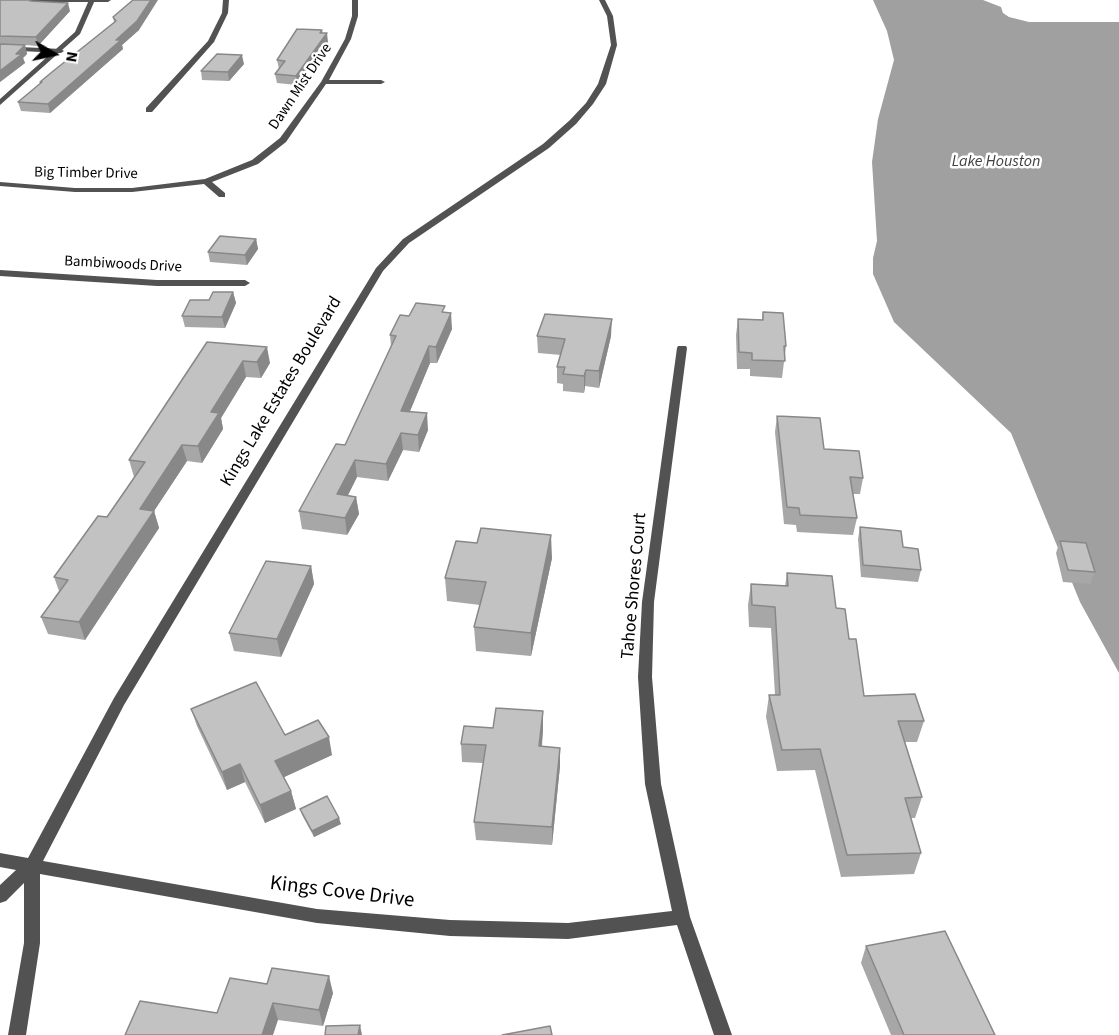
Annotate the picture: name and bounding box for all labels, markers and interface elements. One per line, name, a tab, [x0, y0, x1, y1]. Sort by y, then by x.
north arrow	[24, 24, 84, 84]
street label: Dawn Mist Drive	[266, 41, 336, 133]
text: N	[60, 50, 83, 64]
water label: Lake Houston	[952, 152, 1040, 172]
street label: Big Timber Drive	[34, 164, 138, 184]
street label: Bambiwoods Drive	[64, 253, 182, 277]
street label: Kings Lake Estates Boulevard	[217, 293, 347, 491]
street label: Tahoe Shores Court	[618, 512, 652, 660]
street label: Kings Cove Drive	[268, 872, 416, 914]

